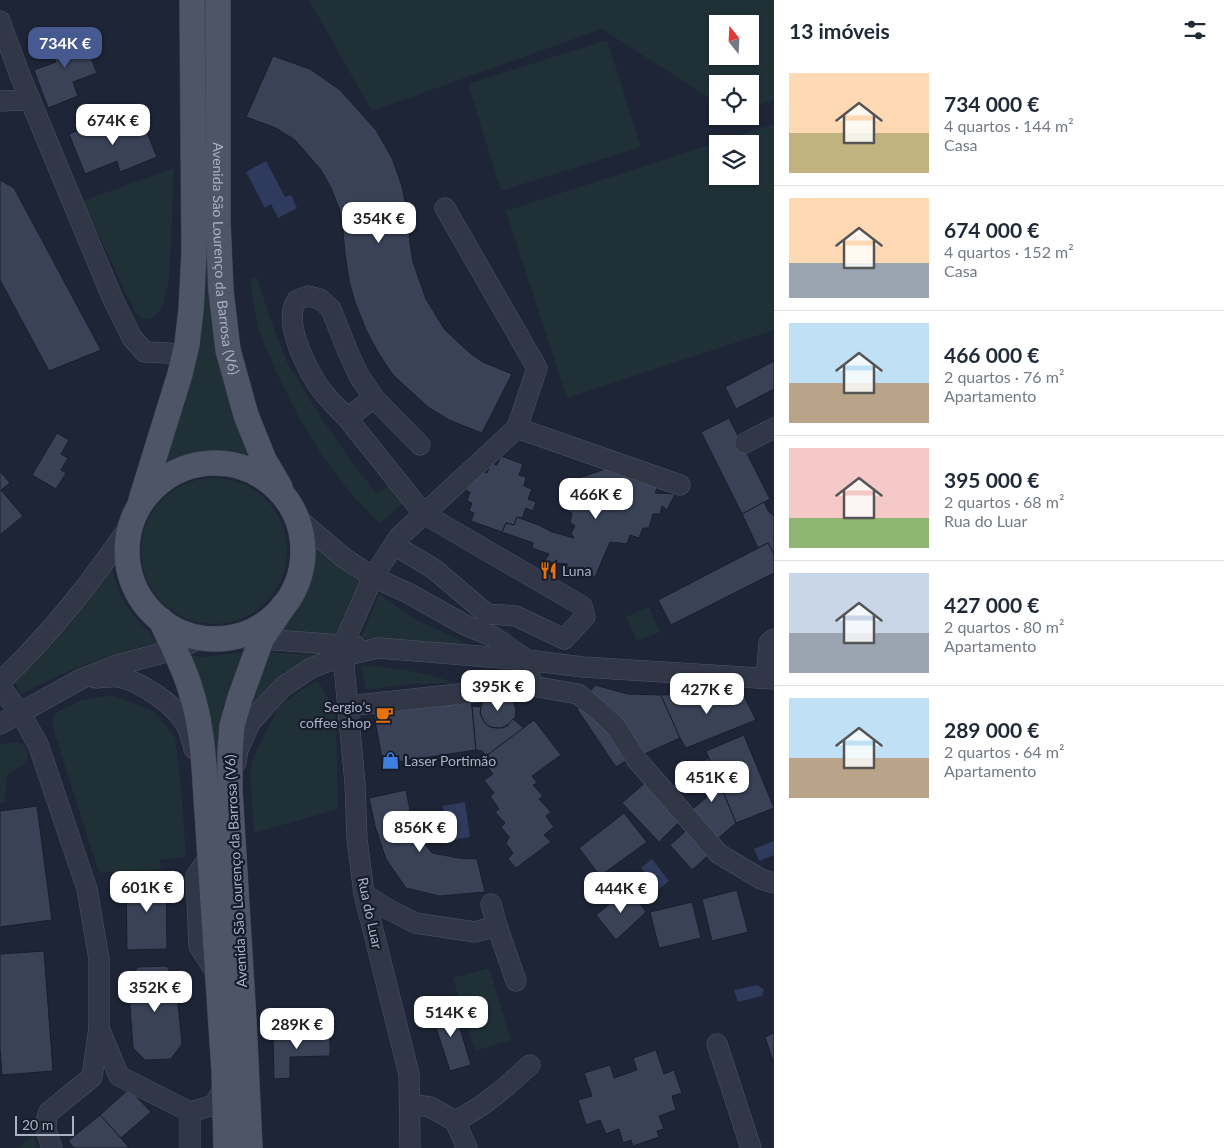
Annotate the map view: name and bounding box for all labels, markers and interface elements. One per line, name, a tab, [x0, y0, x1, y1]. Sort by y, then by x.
north arrow	[709, 15, 759, 65]
map controls	[709, 15, 759, 185]
icon: filters	[1181, 16, 1209, 44]
text: 13 imóveis	[789, 18, 890, 43]
pin: 734K €	[24, 27, 106, 69]
text: 734K €	[39, 33, 91, 52]
button: locate	[709, 75, 759, 125]
text: 734 000 €	[944, 91, 1039, 116]
icon: home	[829, 93, 889, 153]
pin: 674K €	[72, 104, 154, 146]
text: 674K €	[87, 110, 139, 129]
text: 4 quartos · 144 m²	[944, 116, 1074, 135]
button: layers	[709, 135, 759, 185]
text: Casa	[944, 135, 978, 154]
street label: Avenida São Lourenço da Barrosa (V6)	[210, 142, 243, 377]
pin: 354K €	[338, 202, 420, 244]
text: 354K €	[353, 208, 405, 227]
text: 674 000 €	[944, 217, 1039, 242]
icon: home	[829, 218, 889, 278]
text: 4 quartos · 152 m²	[944, 242, 1074, 261]
text: Casa	[944, 261, 978, 280]
text: 466 000 €	[944, 342, 1039, 367]
icon: home	[829, 343, 889, 403]
text: 2 quartos · 76 m²	[944, 367, 1064, 386]
text: Apartamento	[944, 386, 1036, 405]
text: 395 000 €	[944, 467, 1039, 492]
icon: home	[829, 468, 889, 528]
pin: 466K €	[555, 478, 637, 520]
text: 466K €	[570, 484, 622, 503]
text: 2 quartos · 68 m²	[944, 492, 1064, 511]
text: Rua do Luar	[944, 511, 1027, 530]
restaurant icon: Luna	[538, 561, 558, 581]
place label: Luna	[562, 562, 591, 579]
text: 427 000 €	[944, 592, 1039, 617]
icon: home	[829, 593, 889, 653]
text: 2 quartos · 80 m²	[944, 617, 1064, 636]
text: Apartamento	[944, 636, 1036, 655]
pin: 395K €	[457, 670, 539, 712]
pin: 427K €	[666, 672, 748, 715]
text: 395K €	[472, 676, 524, 695]
text: 427K €	[681, 679, 733, 698]
place label: Sergio’s coffee shop	[300, 698, 371, 731]
cafe icon: Sergio’s coffee shop	[375, 705, 395, 725]
text: 289 000 €	[944, 717, 1039, 742]
icon: home	[829, 718, 889, 778]
text: 2 quartos · 64 m²	[944, 742, 1064, 761]
shop icon: Laser Portimão	[380, 751, 400, 771]
place label: Laser Portimão	[404, 752, 496, 769]
street label: Avenida São Lourenço da Barrosa (V6)	[221, 754, 250, 988]
pin: 451K €	[671, 760, 753, 803]
text: Apartamento	[944, 761, 1036, 780]
text: 451K €	[686, 767, 738, 786]
pin: 856K €	[379, 810, 461, 853]
text: 856K €	[394, 817, 446, 836]
pin: 601K €	[106, 870, 188, 913]
pin: 444K €	[580, 872, 662, 914]
street label: Rua do Luar	[355, 876, 386, 950]
text: 601K €	[121, 877, 173, 896]
text: 444K €	[595, 878, 647, 897]
pin: 352K €	[114, 970, 196, 1013]
text: 352K €	[129, 977, 181, 996]
pin: 514K €	[410, 996, 492, 1038]
text: 514K €	[425, 1002, 477, 1021]
pin: 289K €	[256, 1008, 338, 1050]
text: 289K €	[271, 1014, 323, 1033]
scale bar	[15, 1113, 74, 1136]
text: 20 m	[22, 1116, 53, 1133]

